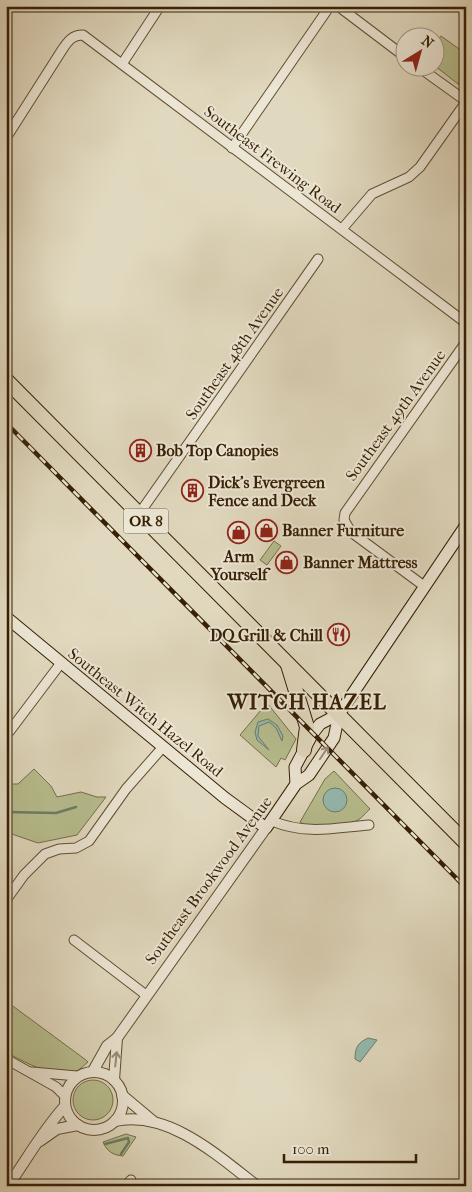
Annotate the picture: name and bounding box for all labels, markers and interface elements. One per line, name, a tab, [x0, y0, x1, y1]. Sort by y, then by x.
north arrow	[394, 28, 444, 78]
text: N	[418, 32, 437, 52]
street label: Southeast Frewing Road	[200, 102, 345, 217]
street label: Southeast 48th Avenue	[181, 283, 287, 423]
street label: Southeast 49th Avenue	[341, 346, 450, 485]
building icon: Bob Top Canopies	[128, 438, 152, 462]
place label: Bob Top Canopies	[156, 441, 278, 461]
place label: Dick's Evergreen Fence and Deck	[207, 473, 326, 510]
building icon: Dick's Evergreen Fence and Deck	[180, 479, 204, 503]
road number: OR 8	[124, 508, 168, 534]
shop icon: Banner Furniture	[254, 518, 278, 542]
shop icon: Arm Yourself	[227, 520, 251, 544]
place label: Banner Furniture	[282, 521, 404, 540]
place label: Arm Yourself	[210, 547, 271, 584]
shop icon: Banner Mattress	[275, 550, 299, 574]
place label: Banner Mattress	[303, 553, 417, 572]
restaurant icon: DQ Grill & Chill	[327, 623, 351, 647]
place label: DQ Grill & Chill	[210, 626, 324, 645]
street label: Southeast Witch Hazel Road	[64, 644, 227, 781]
district label: WITCH HAZEL	[226, 690, 387, 714]
one-way arrow	[319, 746, 329, 760]
street label: Southeast Brookwood Avenue	[141, 792, 276, 968]
one-way arrow	[111, 1051, 120, 1067]
scale bar	[284, 1132, 417, 1164]
text: 100 m	[292, 1140, 330, 1158]

